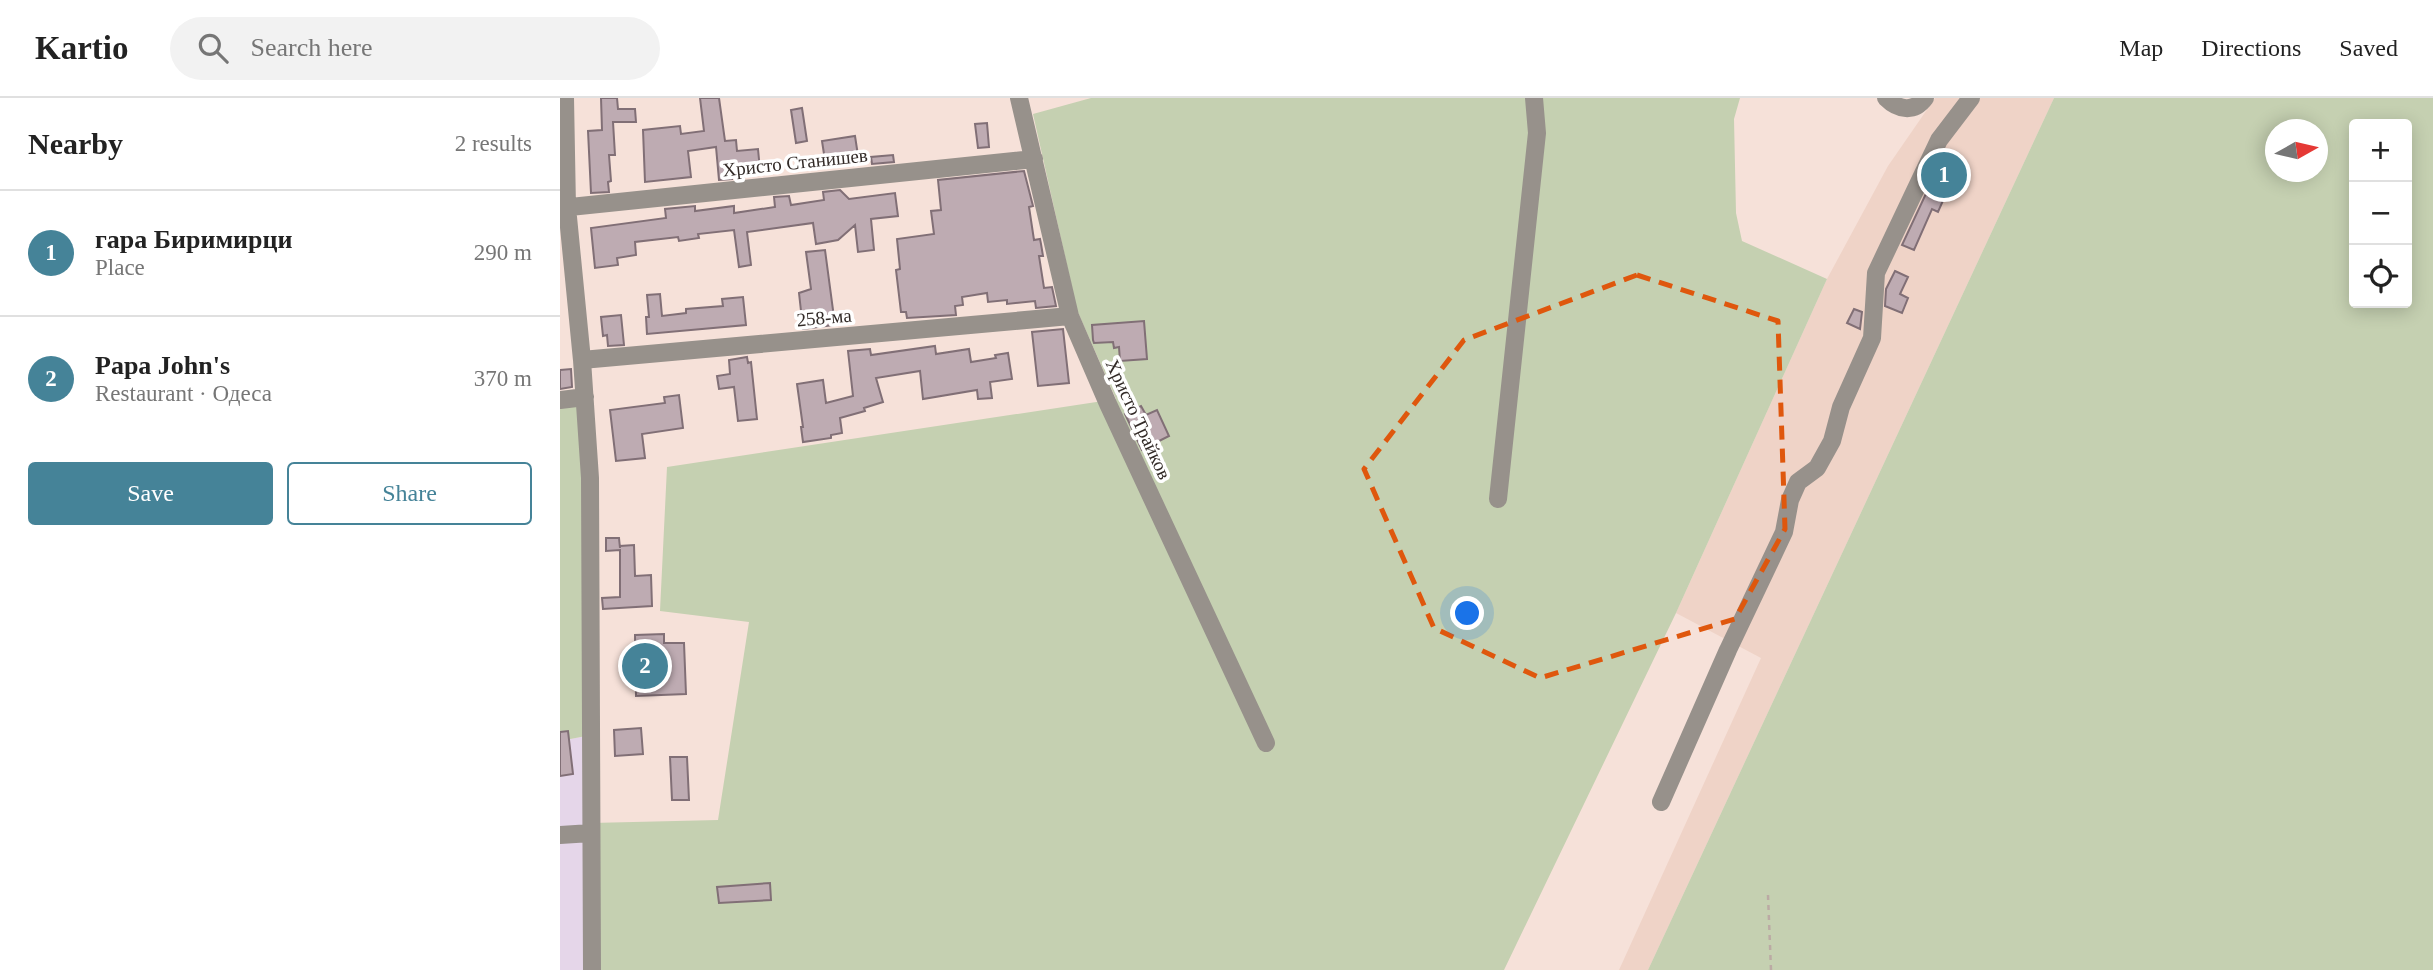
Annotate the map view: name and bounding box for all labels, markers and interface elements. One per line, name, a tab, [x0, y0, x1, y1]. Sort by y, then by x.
search box	[170, 17, 660, 80]
icon: search	[194, 29, 232, 67]
text: Kartio	[35, 30, 128, 66]
text: Search here	[250, 33, 372, 62]
text: Map	[2119, 35, 2163, 61]
text: Directions	[2201, 35, 2301, 61]
text: Saved	[2339, 35, 2398, 61]
north arrow	[2265, 119, 2328, 182]
map controls	[2349, 119, 2412, 308]
button: +	[2349, 119, 2412, 182]
text: Nearby	[28, 127, 123, 160]
text: 2 results	[455, 131, 532, 156]
street label: Христо Станишев	[721, 144, 869, 181]
pin: 1	[1921, 149, 1967, 201]
button: −	[2349, 182, 2412, 245]
text: гара Биримирци	[95, 225, 293, 254]
text: 1	[45, 240, 57, 265]
text: 290 m	[474, 240, 532, 265]
button: locate	[2349, 245, 2412, 308]
text: Place	[95, 255, 145, 280]
street label: 258-ма	[796, 305, 853, 330]
text: Papa John's	[95, 351, 230, 380]
street label: Христо Трайков	[1102, 356, 1176, 483]
text: 2	[45, 366, 57, 391]
text: 370 m	[474, 366, 532, 391]
text: Restaurant · Одеса	[95, 381, 272, 406]
button: Save	[28, 462, 273, 525]
button: Share	[287, 462, 532, 525]
your location	[1450, 596, 1484, 630]
pin: 2	[622, 640, 668, 692]

